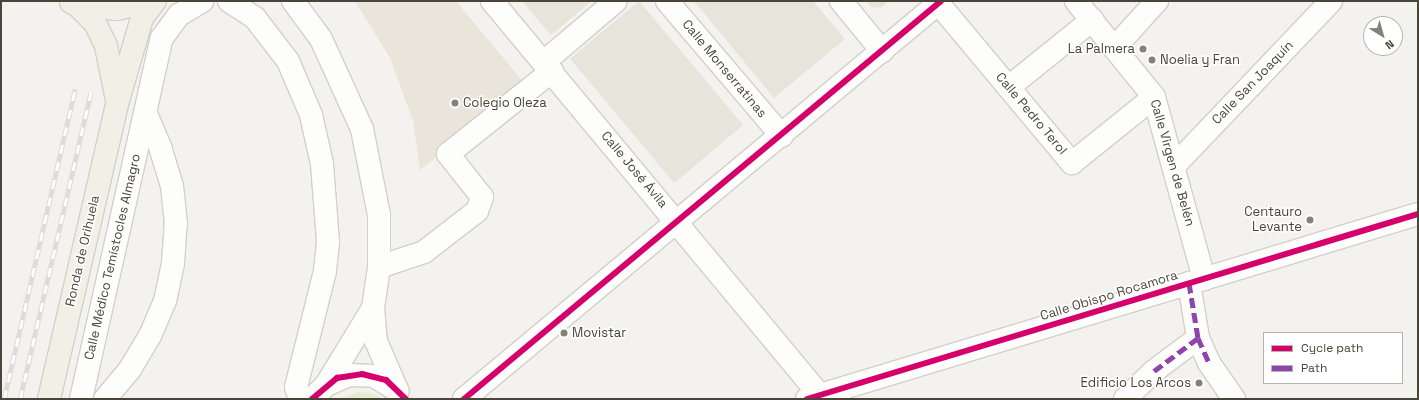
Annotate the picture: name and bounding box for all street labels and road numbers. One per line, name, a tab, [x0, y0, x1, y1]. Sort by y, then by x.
street label: Calle Monserratinas	[678, 17, 770, 121]
street label: Calle San Joaquín	[1209, 38, 1297, 128]
street label: Calle Pedro Terol	[992, 70, 1070, 158]
street label: Calle Virgen de Belén	[1146, 98, 1198, 228]
street label: Calle José Ávila	[597, 128, 671, 212]
street label: Calle Médico Temístocles Almagro	[82, 152, 144, 362]
street label: Ronda de Orihuela	[63, 194, 103, 308]
street label: Calle Obispo Rocamora	[1038, 268, 1180, 324]

